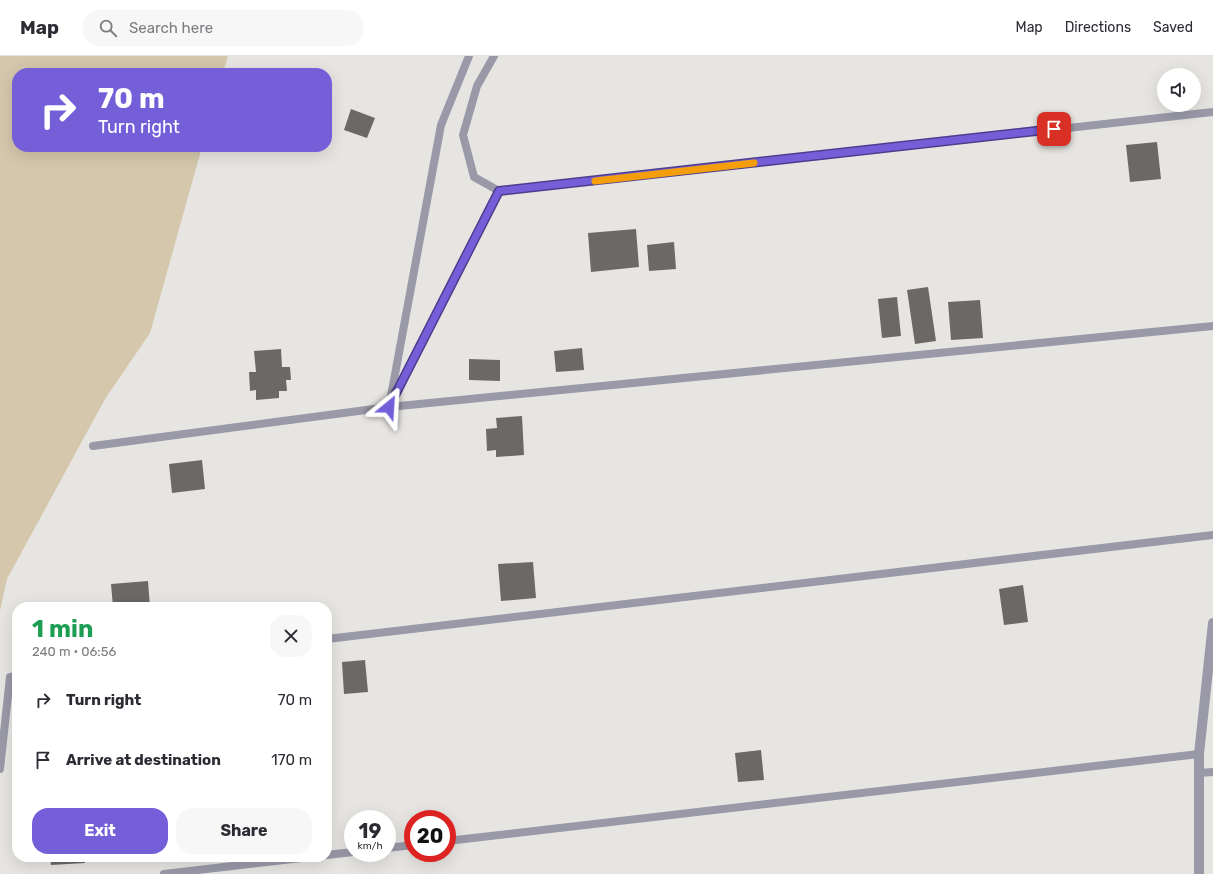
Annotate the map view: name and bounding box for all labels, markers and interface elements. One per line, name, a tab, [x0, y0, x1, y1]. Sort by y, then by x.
search box	[83, 10, 363, 46]
text: Map	[20, 16, 59, 39]
icon: search	[97, 17, 119, 39]
text: Search here	[129, 19, 213, 37]
text: Map	[1016, 19, 1043, 36]
text: Directions	[1065, 19, 1131, 36]
text: Saved	[1153, 19, 1193, 36]
map controls	[1157, 68, 1201, 112]
button: sound	[1157, 68, 1201, 112]
text: 70 m	[98, 82, 165, 115]
icon: right	[32, 84, 84, 136]
pin	[1037, 112, 1071, 146]
text: Turn right	[98, 116, 180, 138]
icon: arrive	[1043, 118, 1065, 140]
position arrow	[368, 386, 410, 428]
text: 1 min	[32, 615, 93, 643]
button: close	[270, 615, 312, 657]
text: 240 m · 06:56	[32, 644, 116, 659]
icon: right	[32, 689, 54, 711]
text: Turn right	[66, 691, 141, 709]
text: 70 m	[278, 691, 312, 709]
icon: arrive	[32, 749, 54, 771]
text: Arrive at destination	[66, 751, 221, 769]
text: 170 m	[271, 751, 312, 769]
button: Exit	[32, 808, 168, 854]
button: Share	[176, 808, 312, 854]
speed limit sign: 20	[404, 810, 456, 862]
text: 19	[359, 819, 381, 843]
text: km/h	[358, 840, 382, 852]

